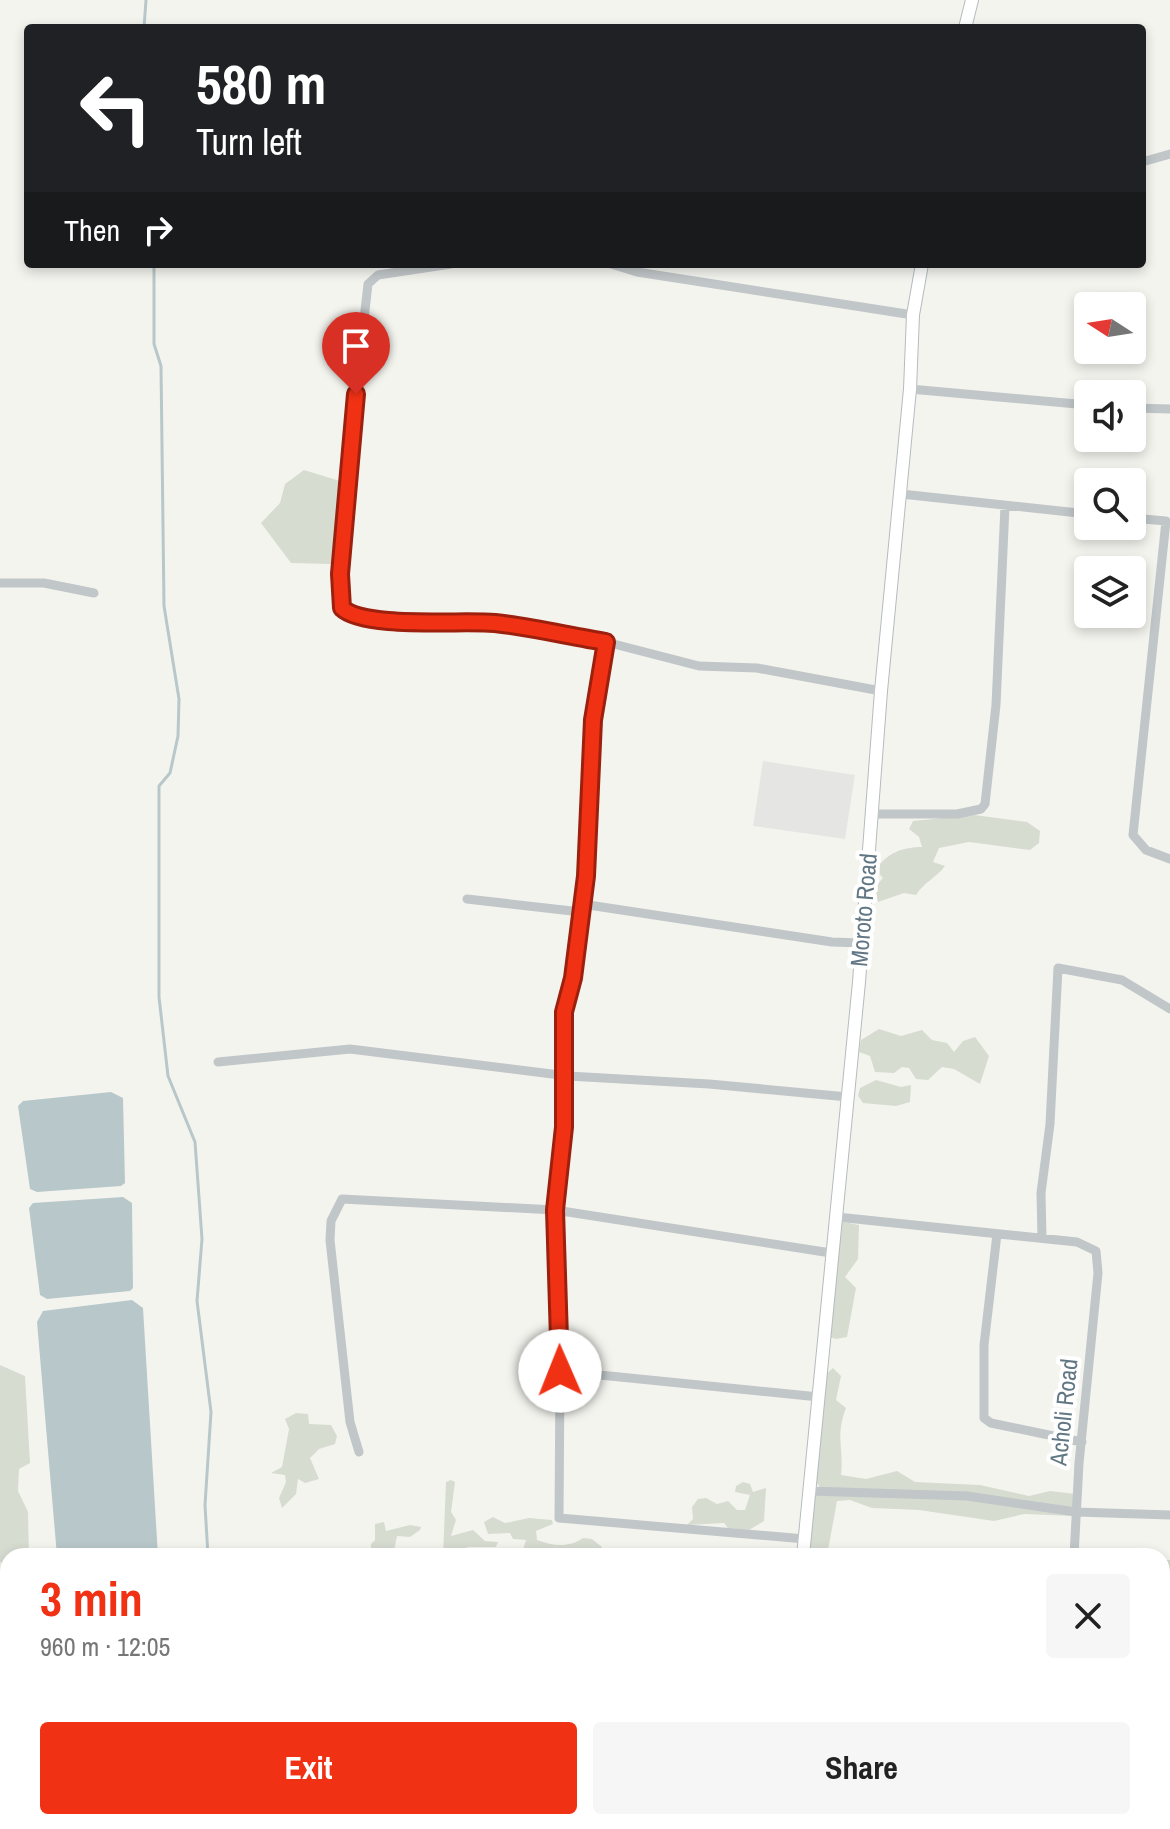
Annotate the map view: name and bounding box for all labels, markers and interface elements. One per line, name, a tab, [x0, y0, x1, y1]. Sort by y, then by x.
text: 580 m	[196, 46, 326, 121]
icon: left	[64, 56, 168, 160]
text: Turn left	[196, 118, 302, 166]
icon: right	[136, 208, 180, 252]
text: Then	[64, 210, 120, 250]
north arrow	[1074, 292, 1146, 364]
map controls	[1074, 292, 1146, 628]
pin	[322, 312, 390, 394]
icon: arrive	[334, 324, 378, 368]
button: sound	[1074, 380, 1146, 452]
button: search	[1074, 468, 1146, 540]
button: layers	[1074, 556, 1146, 628]
street label: Moroto Road	[842, 852, 884, 968]
position arrow	[518, 1329, 602, 1413]
street label: Acholi Road	[1041, 1357, 1085, 1468]
text: 3 min	[40, 1566, 143, 1631]
button: close	[1046, 1574, 1130, 1658]
text: 960 m · 12:05	[40, 1629, 170, 1664]
button: Exit	[40, 1722, 577, 1814]
button: Share	[593, 1722, 1130, 1814]

